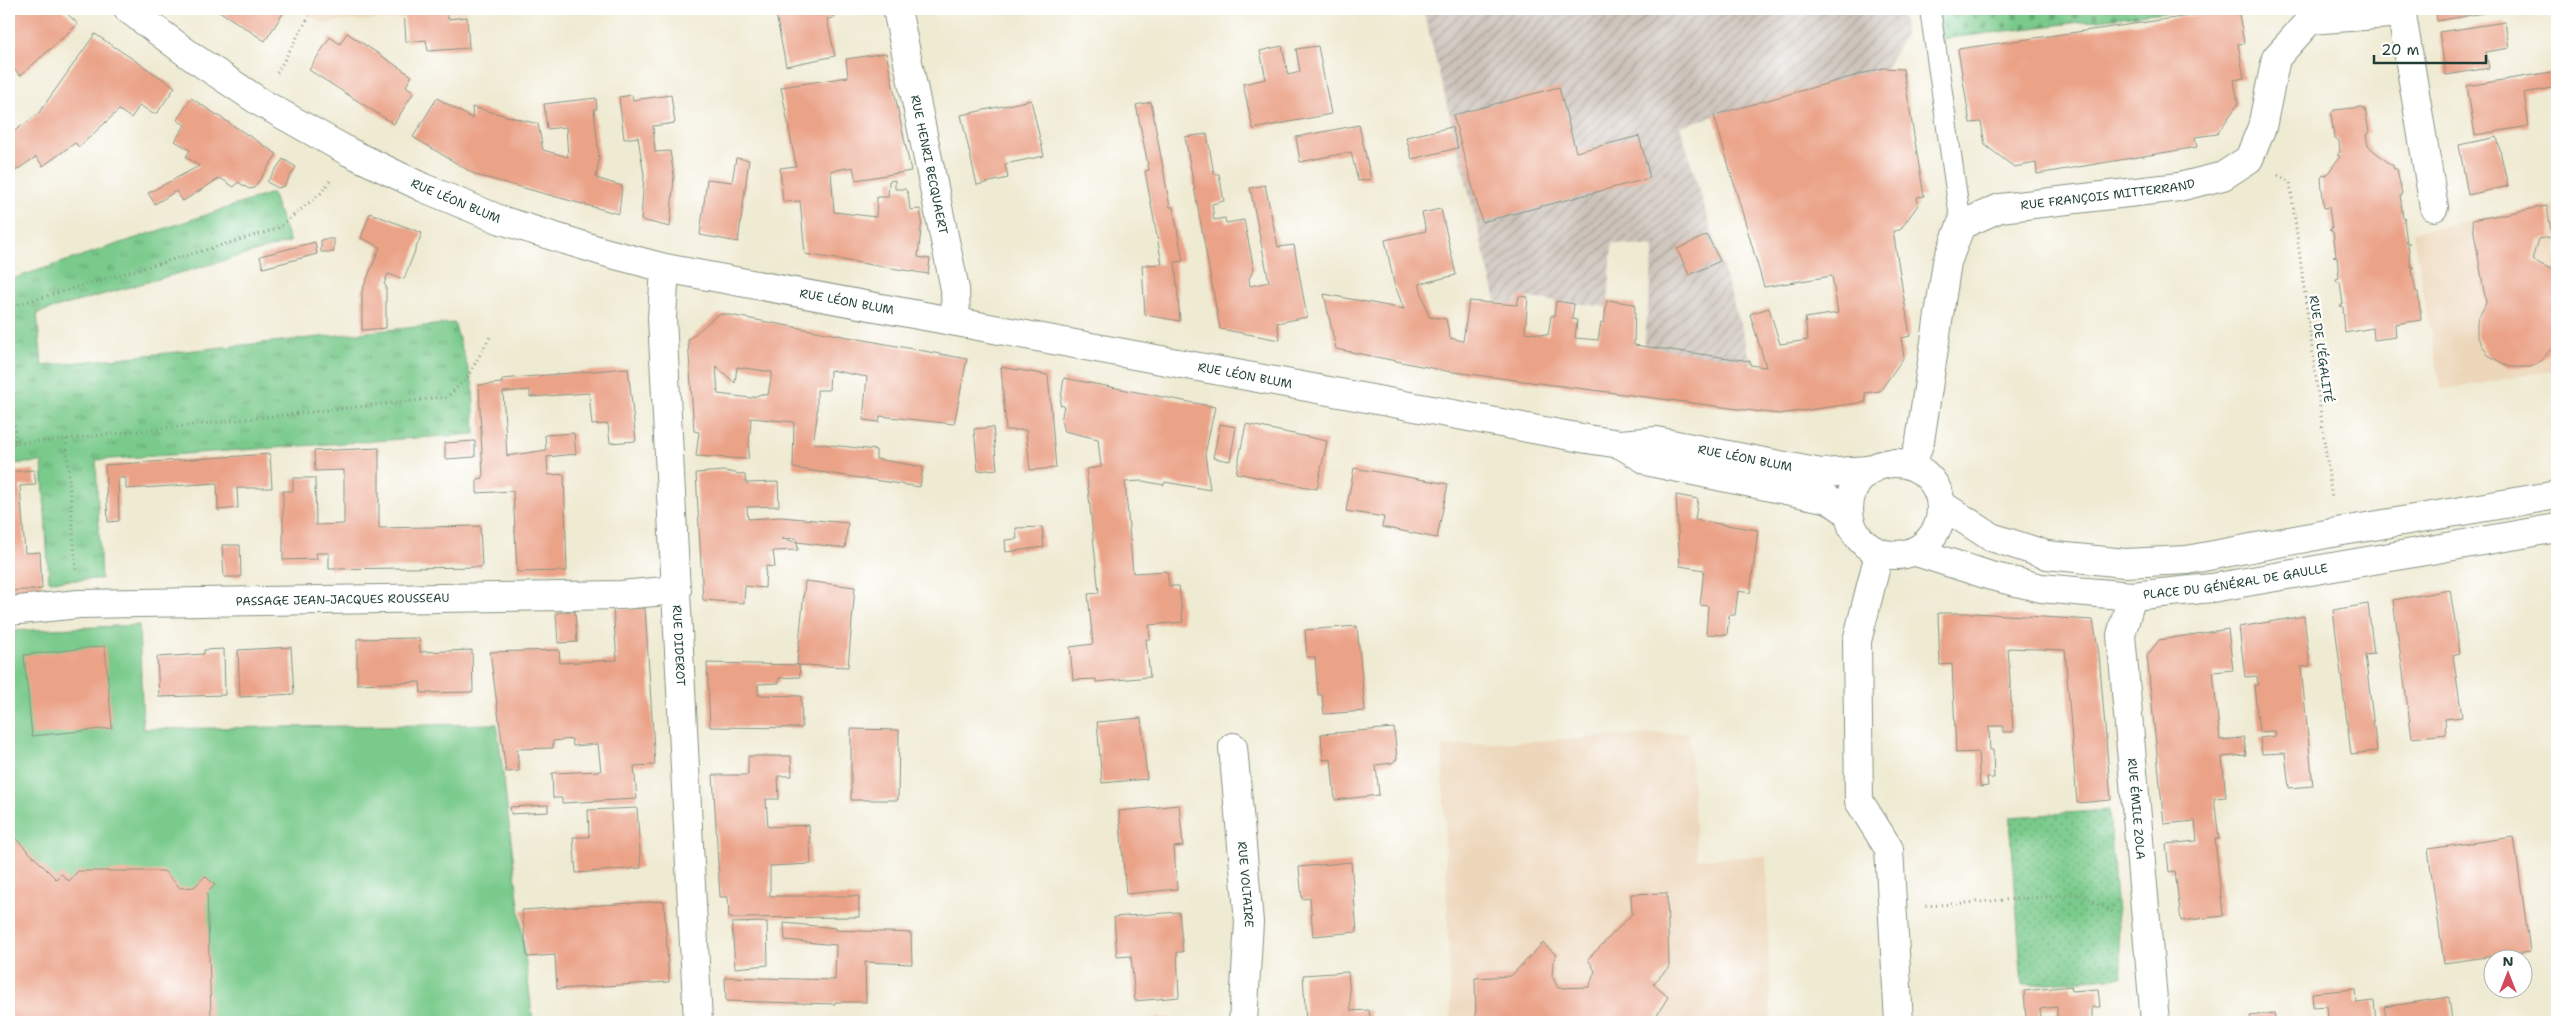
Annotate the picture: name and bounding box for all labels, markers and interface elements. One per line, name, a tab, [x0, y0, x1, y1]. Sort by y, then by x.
scale bar	[2374, 32, 2486, 64]
text: 20 m	[2381, 40, 2420, 60]
street label: RUE HENRI BECQUAERT	[907, 93, 952, 236]
street label: RUE LÉON BLUM	[408, 175, 503, 227]
street label: RUE FRANÇOIS MITTERRAND	[2020, 175, 2197, 214]
street label: RUE LÉON BLUM	[798, 285, 896, 318]
street label: RUE DE L’ÉGALITÉ	[2306, 294, 2336, 404]
street label: RUE LÉON BLUM	[1196, 359, 1294, 392]
street label: RUE LÉON BLUM	[1696, 441, 1794, 475]
street label: PLACE DU GÉNÉRAL DE GAULLE	[2142, 560, 2329, 603]
street label: PASSAGE JEAN-JACQUES ROUSSEAU	[236, 590, 450, 609]
street label: RUE DIDEROT	[669, 604, 689, 687]
street label: RUE ÉMILE ZOLA	[2124, 757, 2149, 861]
street label: RUE VOLTAIRE	[1234, 841, 1257, 928]
north arrow	[2484, 948, 2534, 998]
text: N	[2502, 952, 2514, 970]

